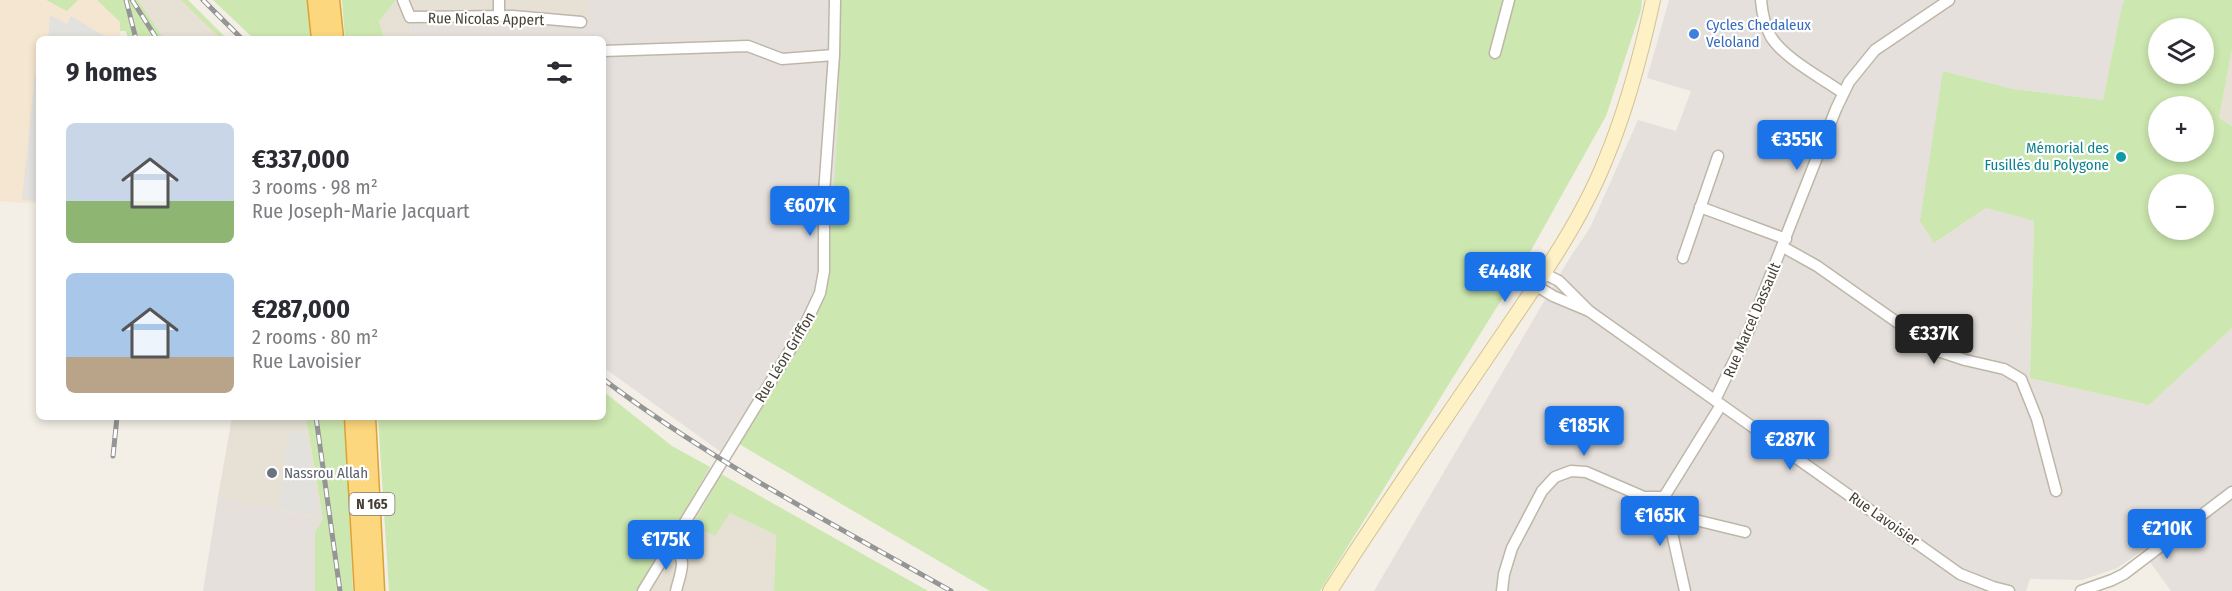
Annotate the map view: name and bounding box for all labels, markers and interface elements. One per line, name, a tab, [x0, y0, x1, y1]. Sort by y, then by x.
street label: Rue Nicolas Appert	[428, 9, 544, 29]
place label: Cycles Chedaleux Veloland	[1706, 16, 1811, 51]
map controls	[2148, 18, 2214, 240]
button: layers	[2148, 18, 2214, 84]
marker: Cycles Chedaleux Veloland	[1687, 27, 1701, 41]
icon: filters	[543, 56, 576, 89]
text: 9 homes	[66, 57, 157, 88]
button: +	[2148, 96, 2214, 162]
pin: €355K	[1755, 120, 1839, 171]
text: €355K	[1771, 127, 1823, 151]
place label: Mémorial des Fusillés du Polygone	[1985, 139, 2109, 174]
text: €337,000	[252, 144, 350, 175]
icon: home	[114, 147, 186, 219]
marker: Mémorial des Fusillés du Polygone	[2114, 150, 2128, 164]
button: −	[2148, 174, 2214, 240]
text: 3 rooms · 98 m²	[252, 175, 378, 199]
pin: €607K	[768, 186, 852, 237]
text: €607K	[784, 193, 836, 217]
text: Rue Joseph-Marie Jacquart	[252, 199, 469, 223]
pin: €448K	[1463, 252, 1547, 303]
text: €448K	[1479, 259, 1531, 283]
street label: Rue Marcel Dassault	[1720, 260, 1784, 380]
text: €287,000	[252, 294, 350, 325]
icon: home	[114, 297, 186, 369]
street label: Rue Léon Griffon	[751, 308, 819, 406]
pin: €337K	[1892, 314, 1976, 365]
text: €337K	[1909, 321, 1959, 345]
text: 2 rooms · 80 m²	[252, 325, 378, 349]
text: Rue Lavoisier	[252, 349, 361, 373]
pin: €185K	[1542, 406, 1626, 457]
text: €185K	[1559, 413, 1609, 437]
pin: €287K	[1748, 420, 1832, 471]
text: €287K	[1765, 427, 1815, 451]
place label: Nassrou Allah	[284, 464, 368, 482]
marker: Nassrou Allah	[265, 466, 279, 480]
street label: Rue Lavoisier	[1845, 488, 1923, 550]
road number: N 165	[350, 493, 394, 515]
pin: €165K	[1618, 496, 1702, 547]
text: €165K	[1635, 503, 1685, 527]
pin: €210K	[2125, 509, 2209, 560]
text: €210K	[2142, 516, 2192, 540]
pin: €175K	[624, 520, 708, 571]
text: €175K	[642, 527, 690, 551]

